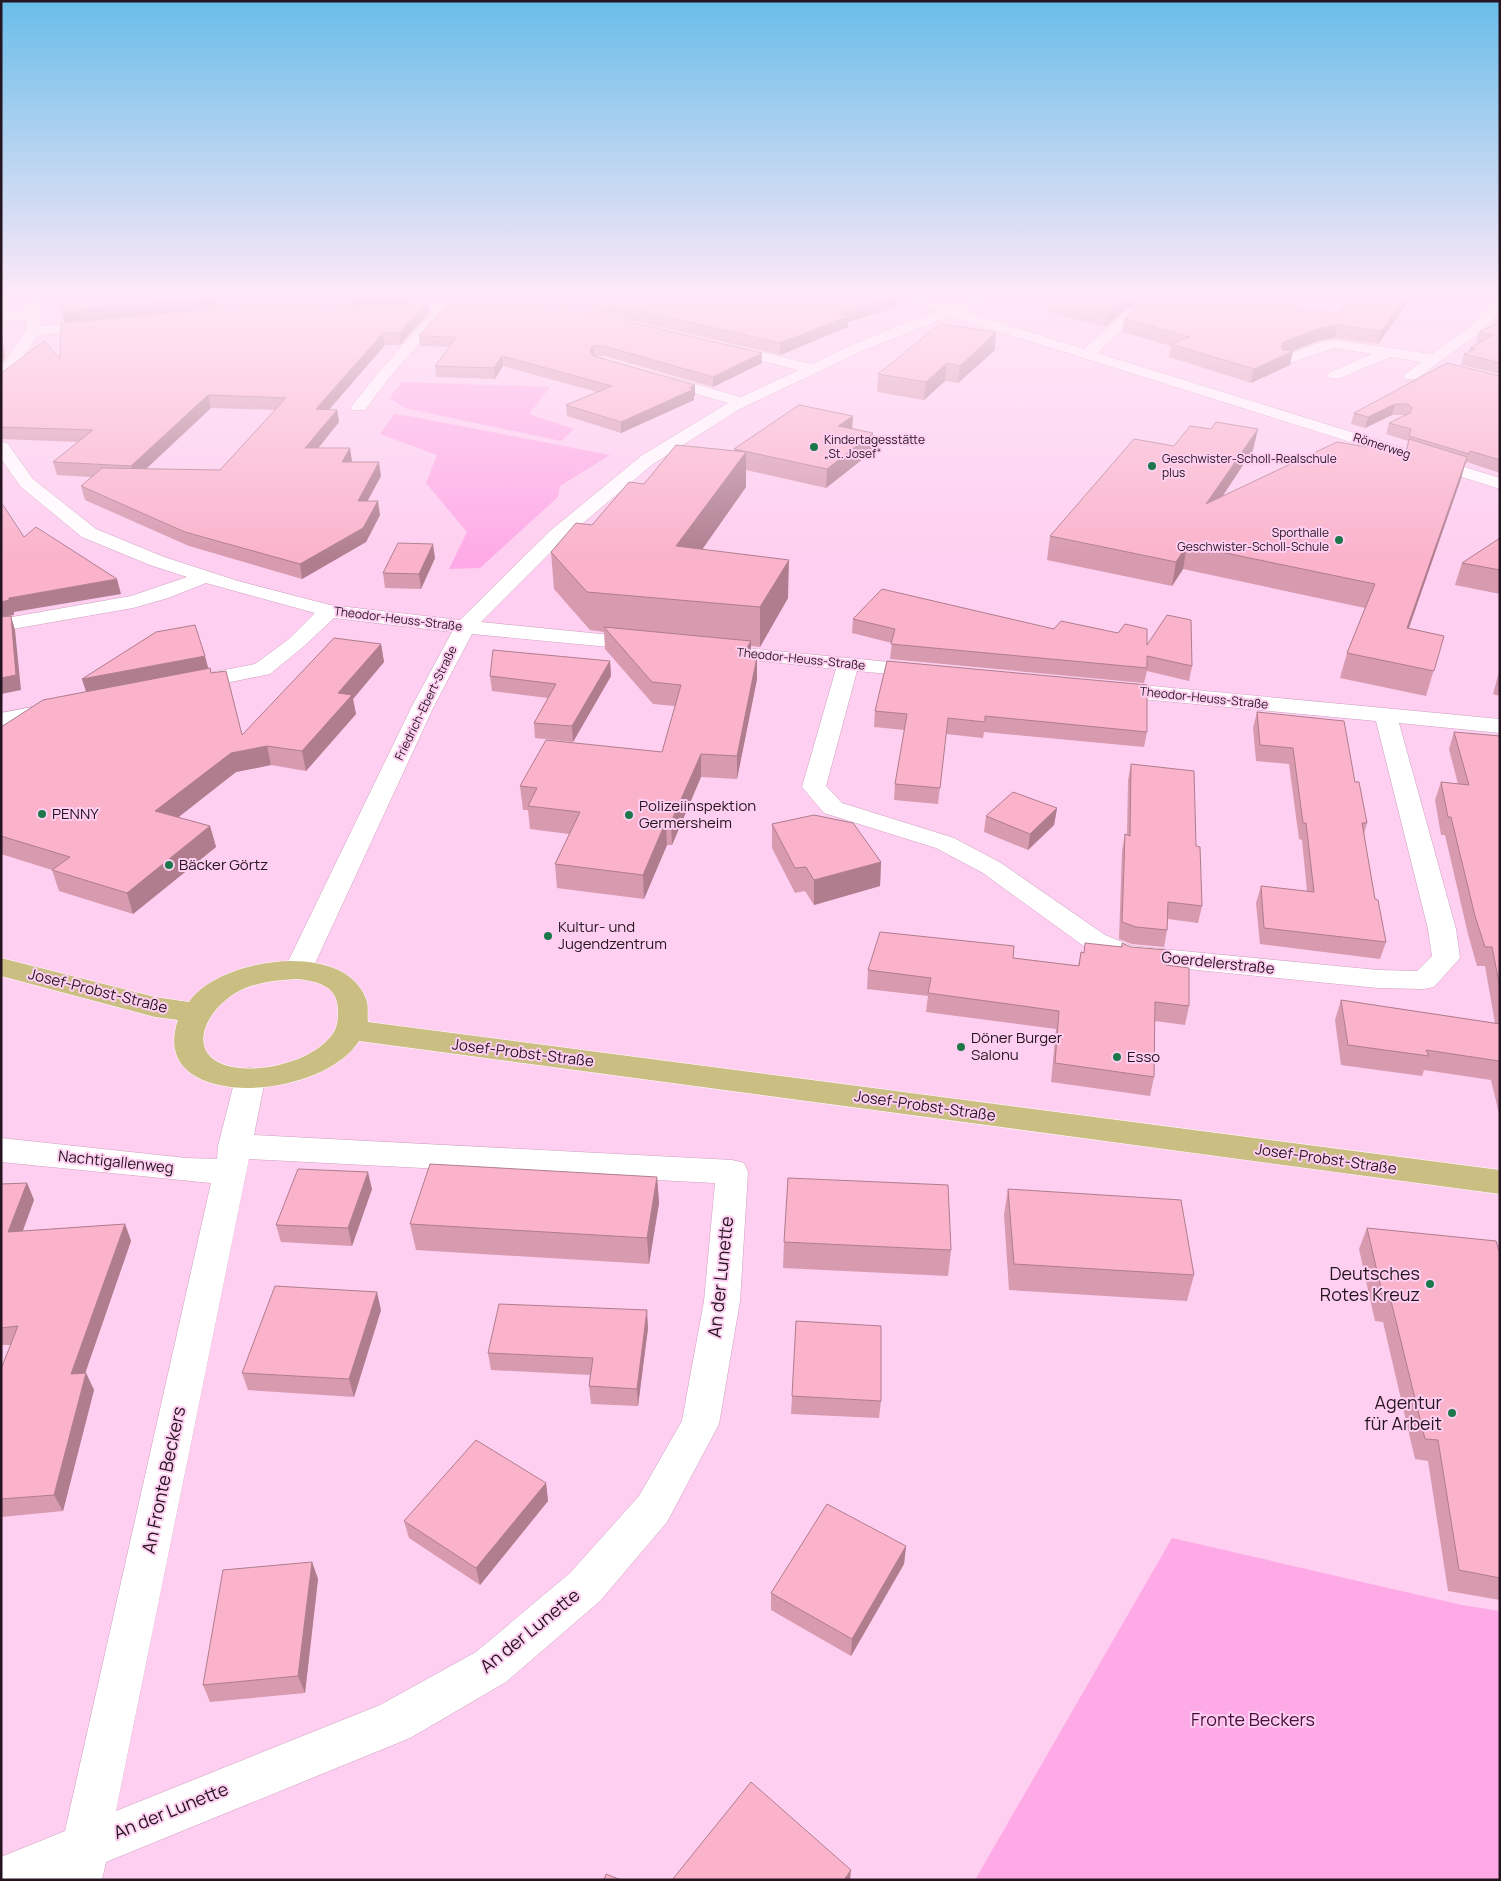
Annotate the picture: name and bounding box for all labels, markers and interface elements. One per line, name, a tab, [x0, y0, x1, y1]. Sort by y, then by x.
street label: Römerweg	[1351, 428, 1413, 463]
place label: Kindertagesstätte „St. Josef“	[824, 431, 925, 462]
marker: Kindertagesstätte „St. Josef“	[808, 441, 820, 453]
place label: Geschwister-Scholl-Realschule plus	[1162, 450, 1337, 481]
marker: Geschwister-Scholl-Realschule plus	[1146, 460, 1158, 472]
place label: Sporthalle Geschwister-Scholl-Schule	[1177, 524, 1329, 555]
marker: Sporthalle Geschwister-Scholl-Schule	[1333, 534, 1345, 546]
street label: Theodor-Heuss-Straße	[333, 602, 463, 635]
street label: Friedrich-Ebert-Straße	[390, 643, 461, 763]
street label: Theodor-Heuss-Straße	[736, 643, 866, 674]
street label: Theodor-Heuss-Straße	[1139, 682, 1269, 713]
place label: Polizeiinspektion Germersheim	[639, 795, 756, 833]
place label: PENNY	[52, 803, 99, 824]
marker: PENNY	[36, 808, 48, 820]
marker: Polizeiinspektion Germersheim	[623, 809, 635, 821]
place label: Bäcker Görtz	[179, 854, 268, 875]
marker: Bäcker Görtz	[163, 859, 175, 871]
place label: Kultur- und Jugendzentrum	[558, 916, 667, 954]
marker: Kultur- und Jugendzentrum	[542, 930, 554, 942]
street label: Goerdelerstraße	[1160, 946, 1276, 979]
street label: Josef-Probst-Straße	[26, 963, 170, 1018]
place label: Döner Burger Salonu	[971, 1027, 1063, 1065]
street label: Josef-Probst-Straße	[451, 1033, 595, 1072]
marker: Döner Burger Salonu	[955, 1041, 967, 1053]
place label: Esso	[1127, 1046, 1160, 1067]
marker: Esso	[1111, 1051, 1123, 1063]
street label: Josef-Probst-Straße	[853, 1085, 997, 1126]
street label: Josef-Probst-Straße	[1254, 1138, 1398, 1179]
street label: Nachtigallenweg	[57, 1145, 175, 1178]
street label: An der Lunette	[702, 1215, 738, 1339]
place label: Deutsches Rotes Kreuz	[1320, 1261, 1420, 1306]
marker: Deutsches Rotes Kreuz	[1424, 1278, 1436, 1290]
place label: Agentur für Arbeit	[1364, 1390, 1442, 1435]
street label: An Fronte Beckers	[136, 1404, 190, 1556]
marker: Agentur für Arbeit	[1446, 1407, 1458, 1419]
street label: An der Lunette	[474, 1583, 584, 1678]
park label: Fronte Beckers	[1191, 1707, 1315, 1731]
street label: An der Lunette	[110, 1776, 232, 1844]

